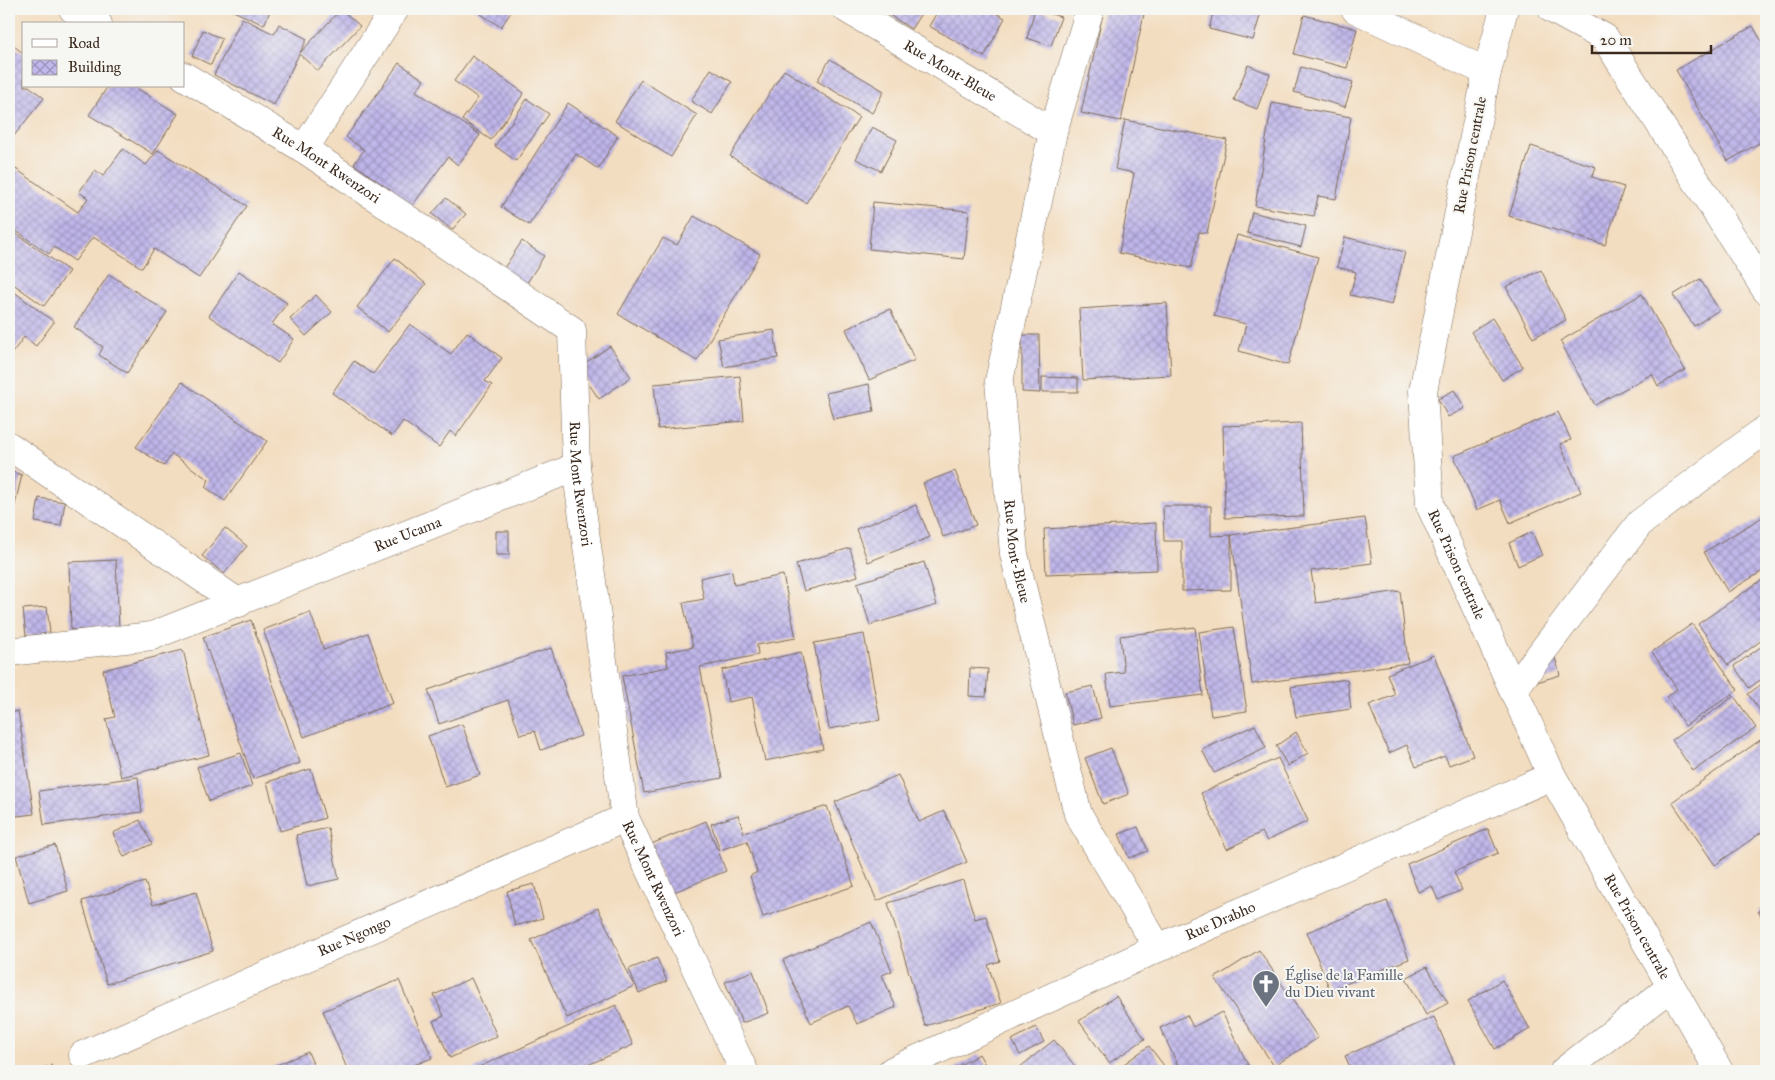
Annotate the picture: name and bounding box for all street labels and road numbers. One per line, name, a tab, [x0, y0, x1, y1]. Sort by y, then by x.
street label: Rue Mont-Bleue	[900, 36, 1000, 105]
street label: Rue Prison centrale	[1450, 95, 1490, 215]
street label: Rue Mont Rwenzori	[269, 123, 384, 207]
street label: Rue Mont Rwenzori	[566, 421, 596, 548]
street label: Rue Mont-Bleue	[1000, 499, 1035, 605]
street label: Rue Prison centrale	[1424, 507, 1489, 622]
street label: Rue Ucama	[371, 512, 444, 556]
street label: Rue Mont Rwenzori	[618, 817, 688, 939]
street label: Rue Prison centrale	[1600, 870, 1674, 983]
street label: Rue Drabho	[1182, 897, 1258, 944]
street label: Rue Ngongo	[315, 912, 394, 960]

